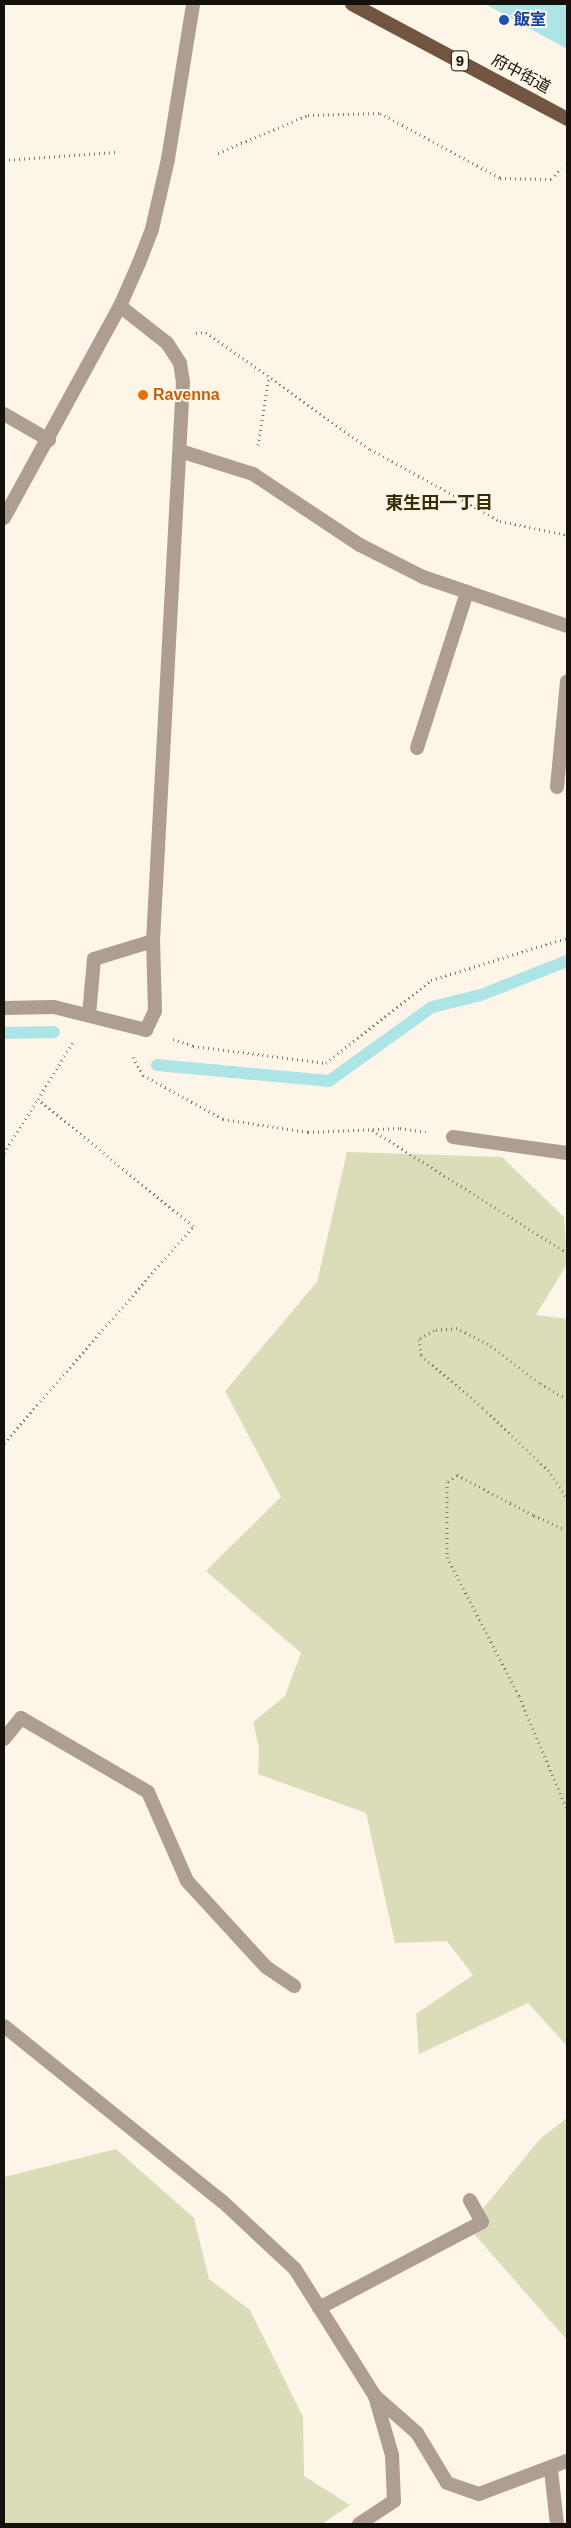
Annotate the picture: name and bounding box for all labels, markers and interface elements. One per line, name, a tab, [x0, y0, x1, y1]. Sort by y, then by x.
place label: 飯室	[514, 10, 546, 30]
marker: 飯室	[498, 14, 510, 26]
road number: 9	[450, 48, 470, 74]
street label: 府中街道	[488, 51, 554, 97]
place label: Ravenna	[153, 385, 220, 405]
marker: Ravenna	[137, 389, 149, 401]
district label: 東生田一丁目	[385, 492, 493, 514]

